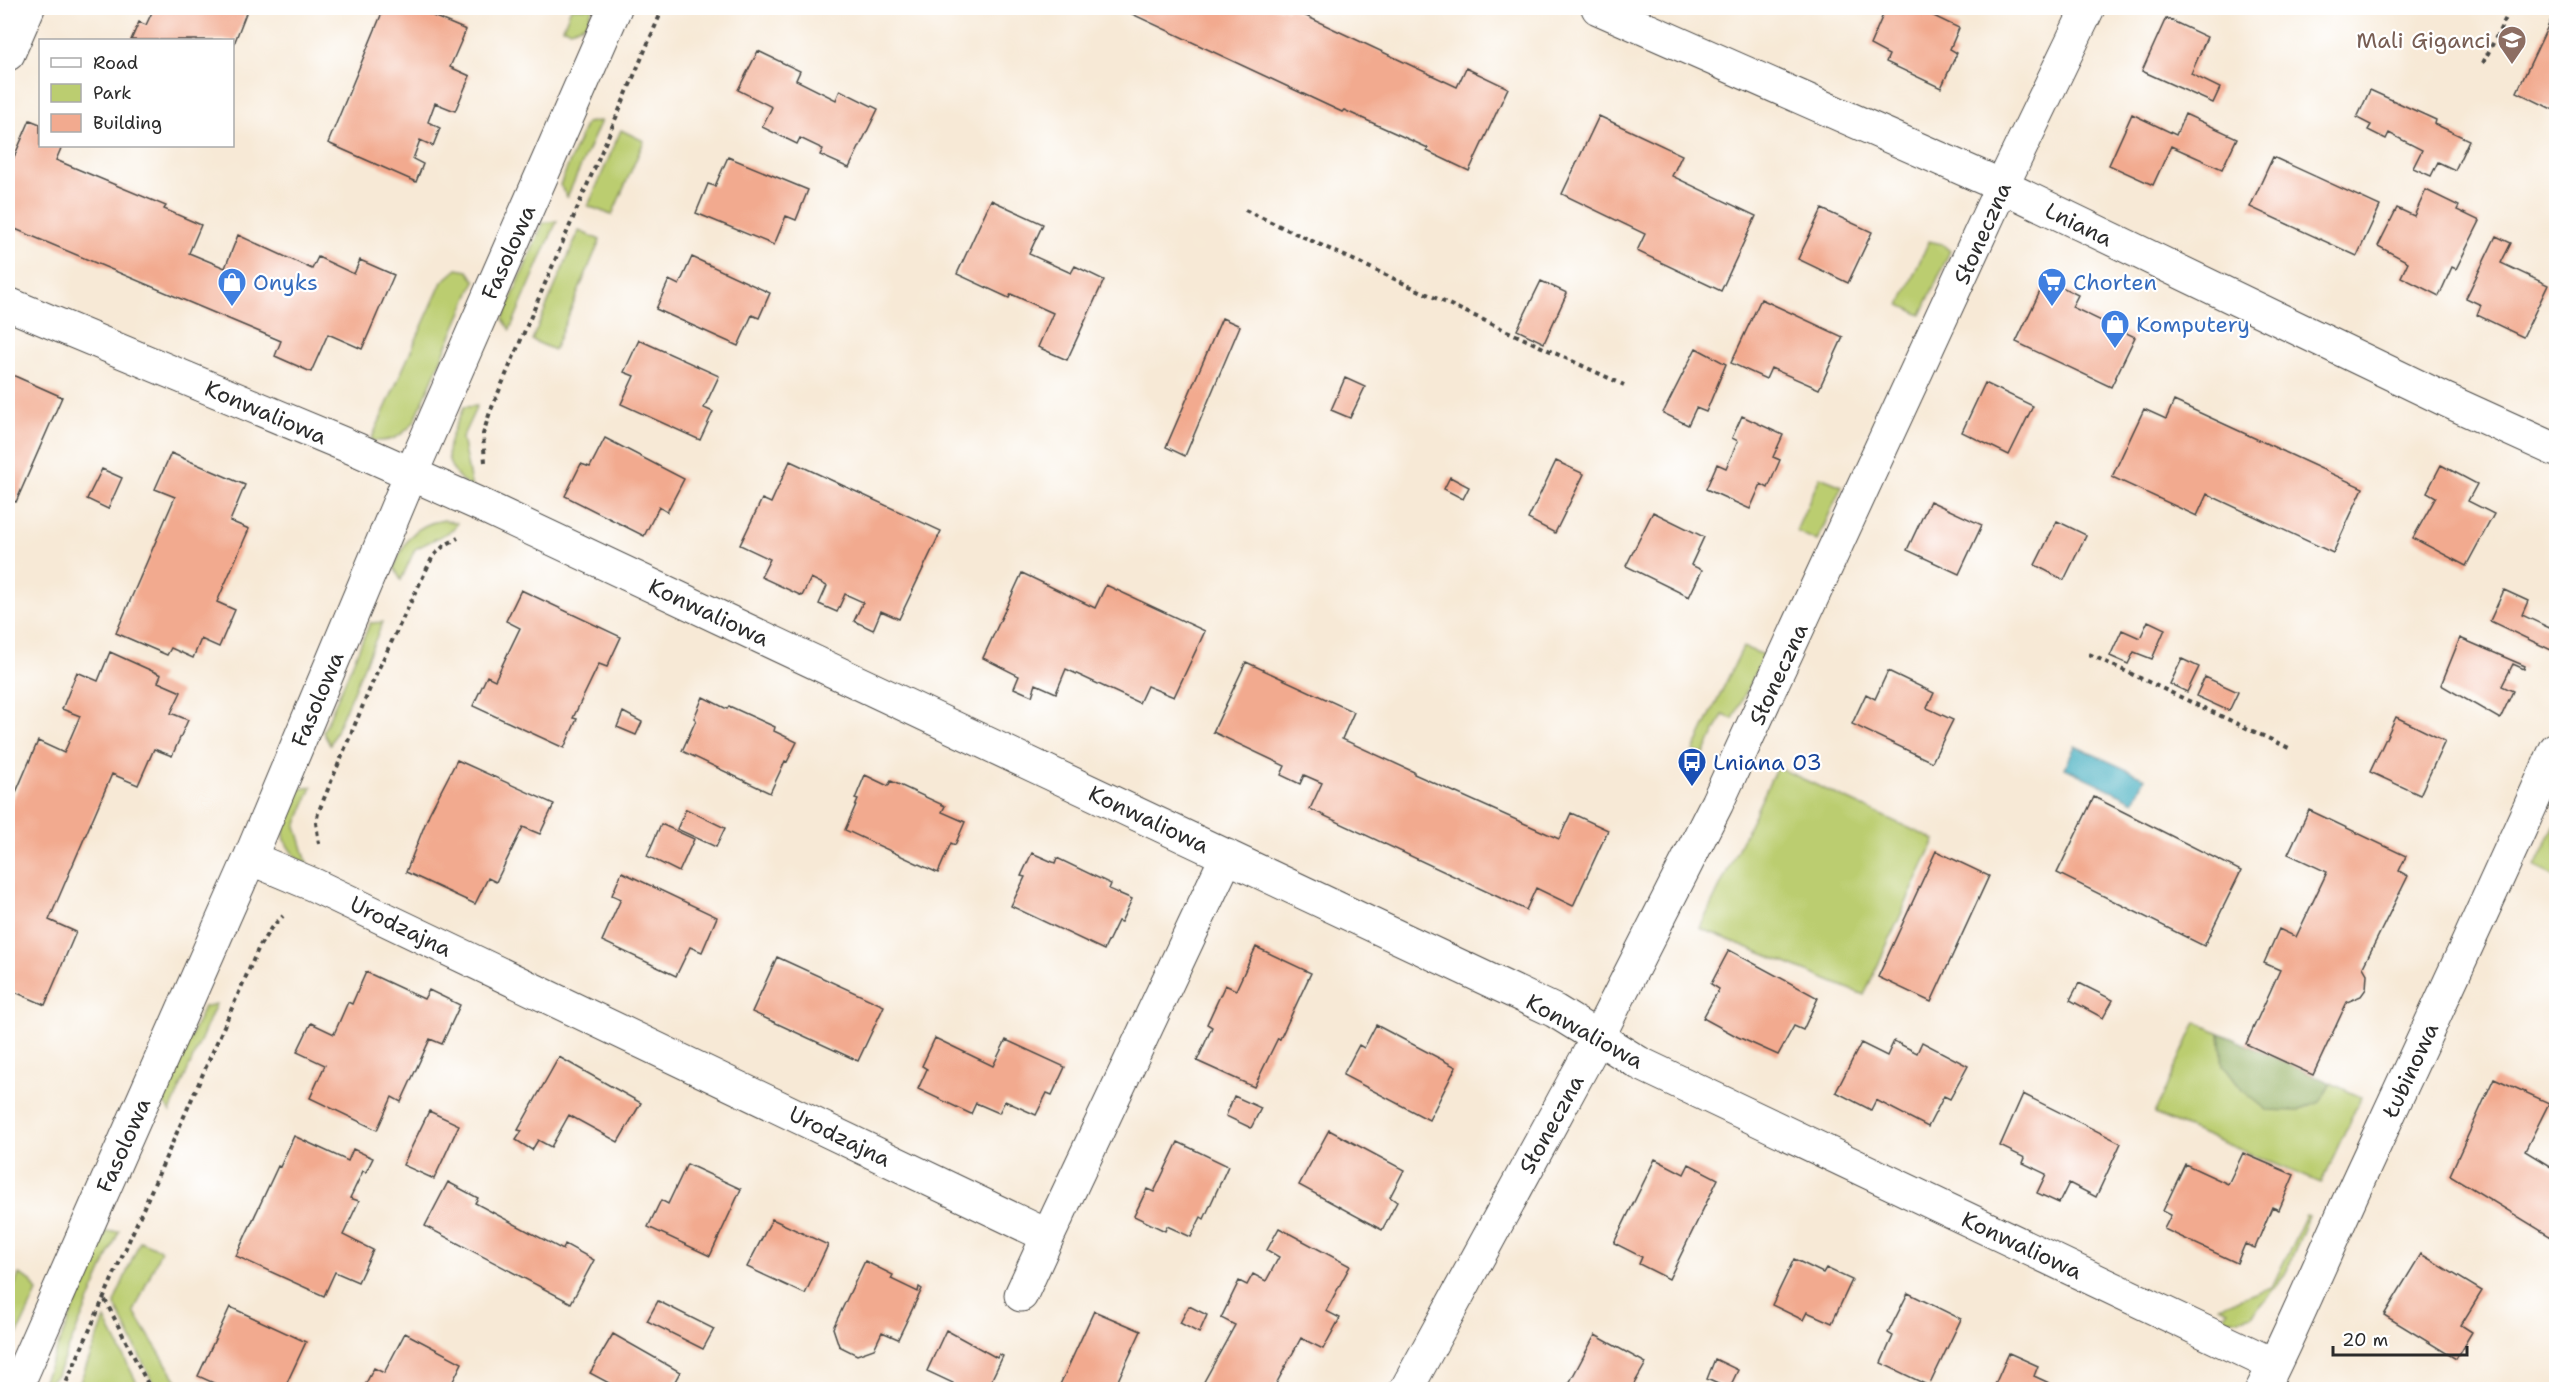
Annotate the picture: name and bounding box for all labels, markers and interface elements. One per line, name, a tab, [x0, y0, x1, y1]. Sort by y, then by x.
school or university icon: Mali Giganci	[2496, 24, 2528, 66]
place label: Mali Giganci	[2356, 26, 2491, 55]
legend	[39, 39, 234, 147]
text: Road	[93, 51, 138, 75]
text: Park	[93, 81, 132, 105]
text: Building	[93, 111, 162, 135]
street label: Słoneczna	[1947, 177, 2018, 289]
street label: Lniana	[2040, 196, 2118, 253]
street label: Fasolowa	[475, 200, 542, 304]
shop icon: Onyks	[216, 266, 248, 308]
supermarket icon: Chorten	[2036, 266, 2068, 308]
place label: Onyks	[253, 268, 318, 297]
place label: Chorten	[2073, 268, 2157, 297]
shop icon: Komputery	[2099, 308, 2131, 350]
place label: Komputery	[2136, 310, 2250, 339]
street label: Konwaliowa	[200, 374, 332, 451]
street label: Konwaliowa	[644, 572, 774, 653]
street label: Słoneczna	[1742, 618, 1815, 730]
street label: Fasolowa	[284, 647, 351, 751]
bus stop icon: Lniana 03	[1676, 746, 1708, 788]
place label: Lniana 03	[1713, 748, 1822, 777]
street label: Konwaliowa	[1084, 779, 1214, 860]
street label: Urodzajna	[345, 889, 457, 964]
street label: Konwaliowa	[1521, 987, 1649, 1076]
street label: Łubinowa	[2375, 1018, 2445, 1123]
street label: Słoneczna	[1512, 1069, 1591, 1179]
street label: Fasolowa	[90, 1093, 157, 1197]
street label: Urodzajna	[784, 1099, 896, 1174]
street label: Konwaliowa	[1957, 1205, 2087, 1286]
scale bar	[2333, 1319, 2466, 1357]
text: 20 m	[2342, 1328, 2388, 1352]

